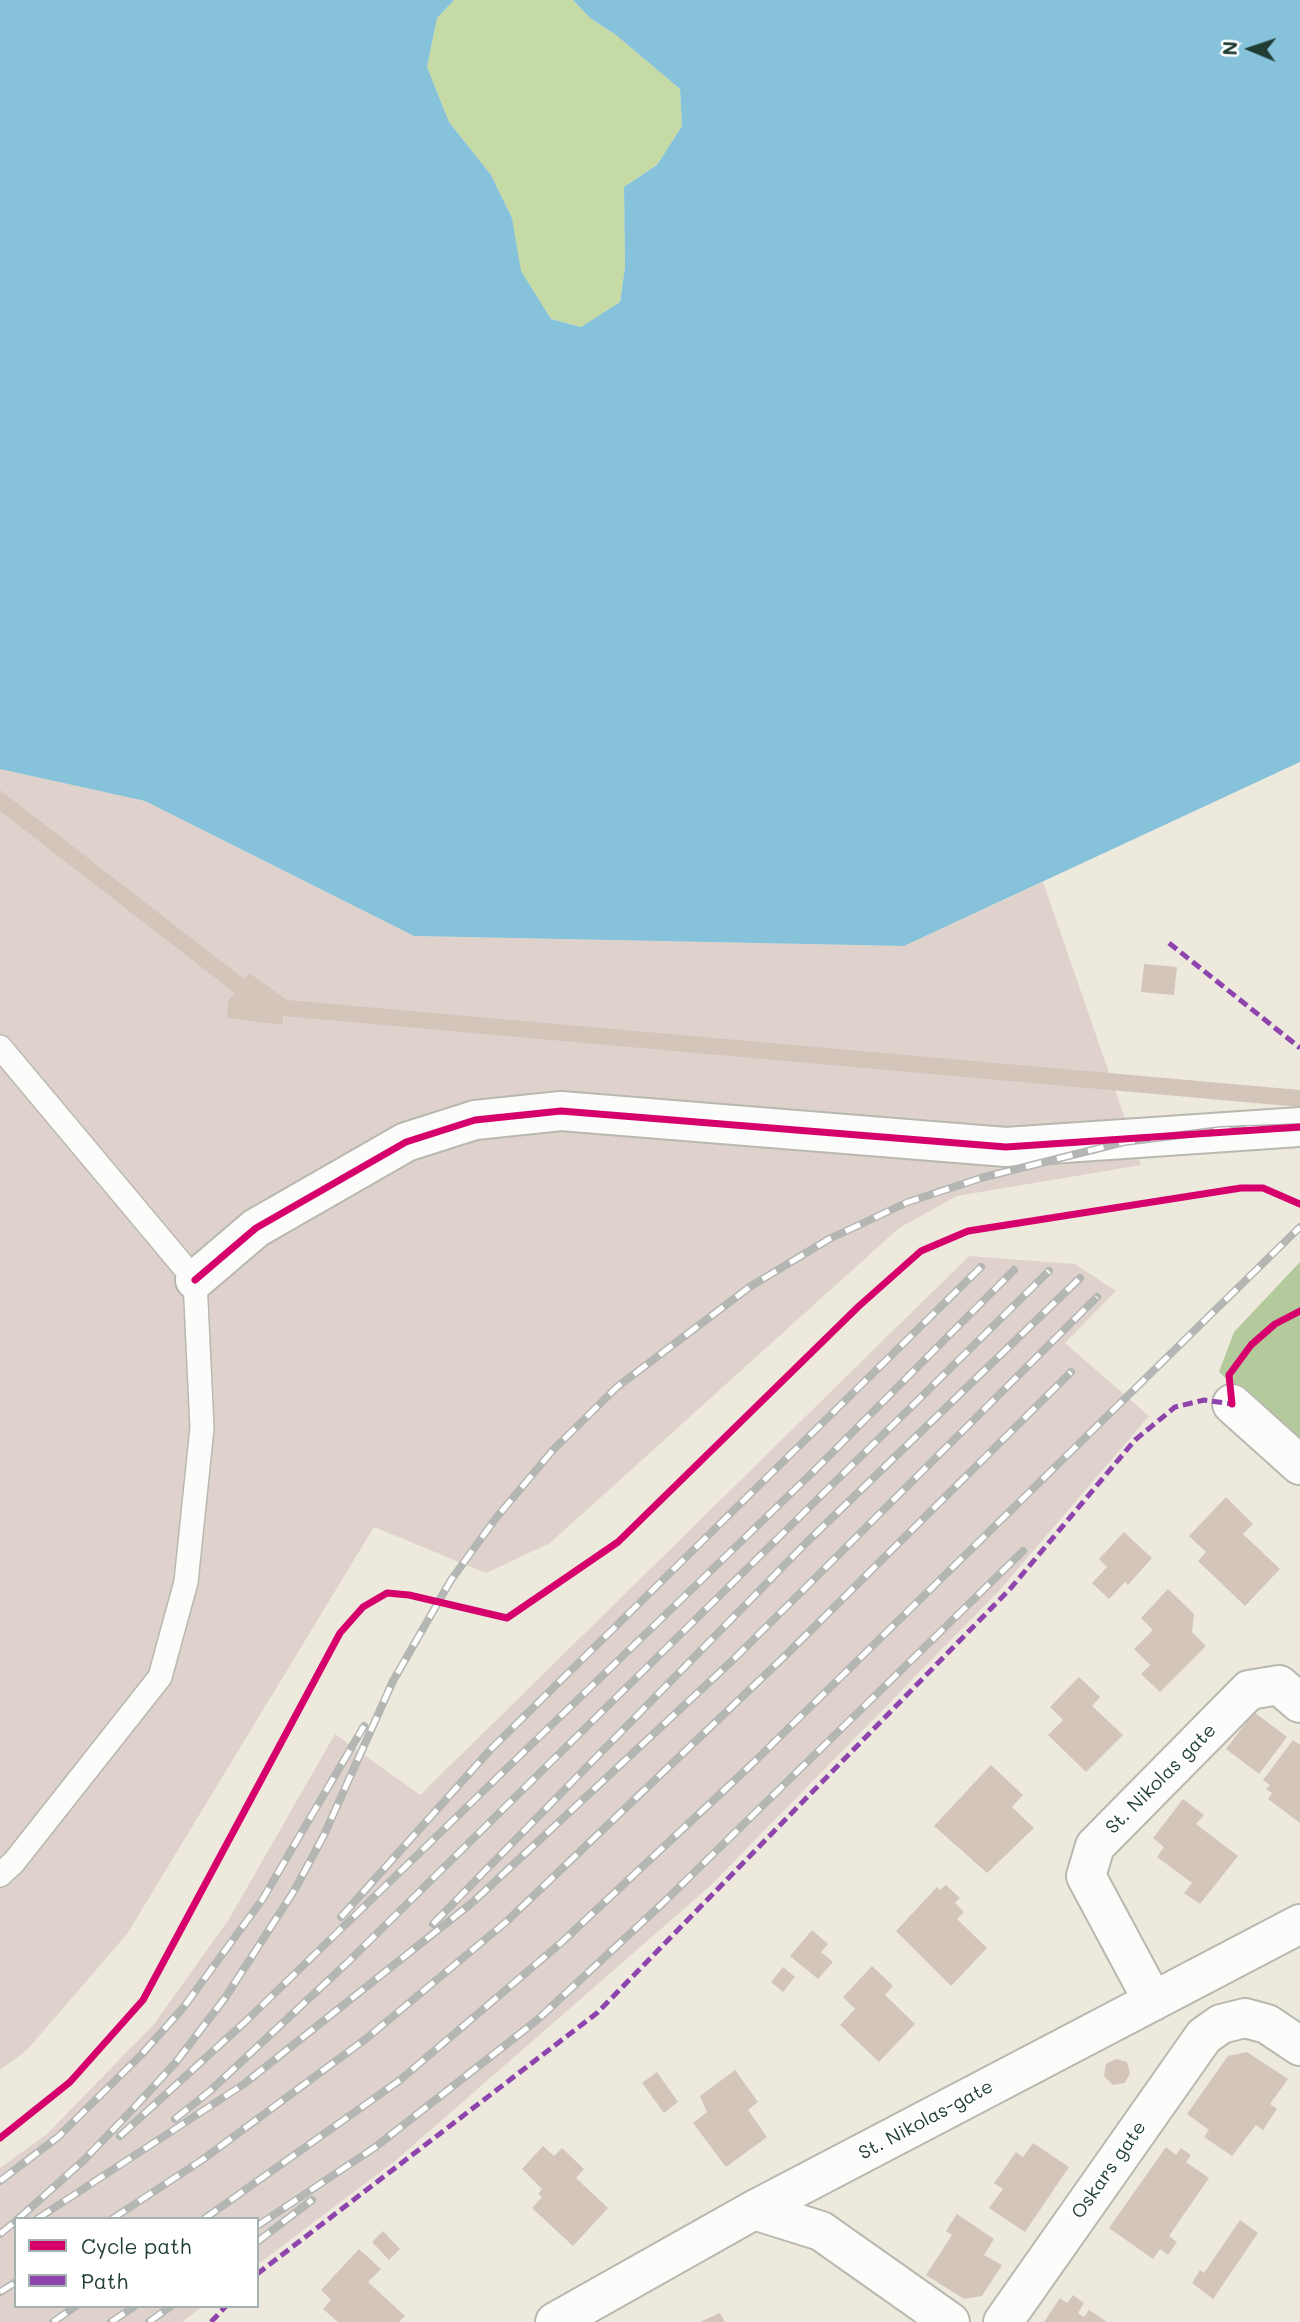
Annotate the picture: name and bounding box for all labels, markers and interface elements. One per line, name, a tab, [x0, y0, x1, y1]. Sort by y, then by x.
north arrow	[1216, 14, 1286, 84]
text: N	[1217, 41, 1242, 56]
street label: St. Nikolas gate	[1101, 1719, 1221, 1839]
street label: St. Nikolas-gate	[855, 2075, 997, 2165]
street label: Oskars gate	[1067, 2117, 1151, 2223]
legend	[14, 2217, 259, 2308]
text: Cycle path	[81, 2232, 191, 2259]
text: Path	[81, 2267, 128, 2294]

